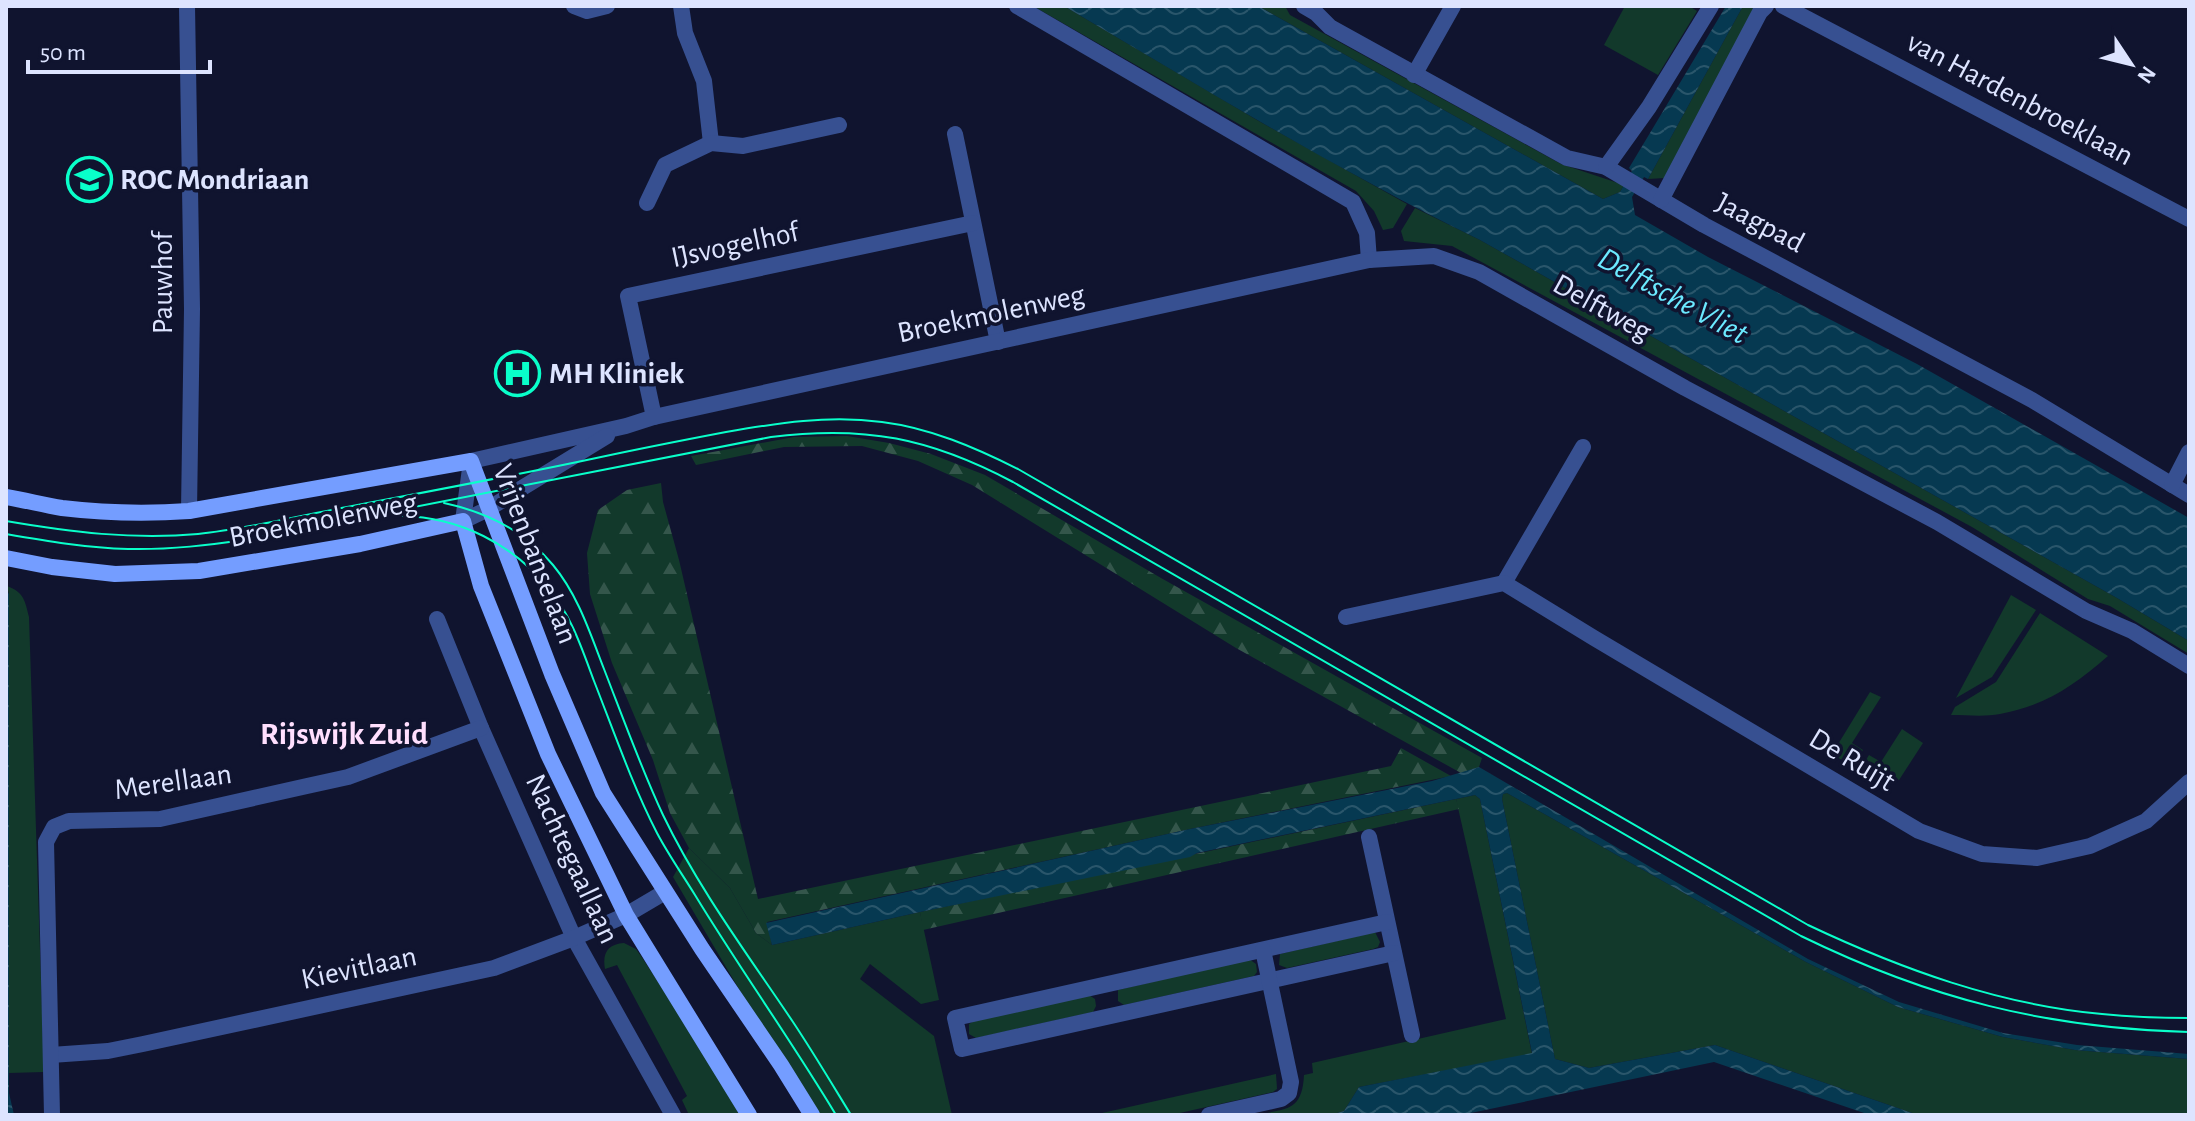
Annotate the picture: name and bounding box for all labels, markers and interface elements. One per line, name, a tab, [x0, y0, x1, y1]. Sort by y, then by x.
scale bar	[28, 24, 210, 74]
north arrow	[2091, 24, 2171, 104]
street label: van Hardenbroeklaan	[1902, 27, 2138, 171]
text: 50 m	[40, 41, 86, 65]
text: N	[2133, 62, 2160, 87]
school or university icon: ROC Mondriaan	[65, 156, 113, 204]
place label: ROC Mondriaan	[120, 165, 309, 195]
street label: Jaagpad	[1711, 187, 1809, 259]
street label: IJsvogelhof	[669, 216, 803, 273]
street label: Pauwhof	[148, 230, 178, 334]
water label: Delftsche Vliet	[1592, 242, 1754, 351]
street label: Delftweg	[1548, 269, 1657, 347]
street label: Broekmolenweg	[895, 279, 1088, 348]
hospital icon: MH Kliniek	[494, 350, 542, 398]
place label: MH Kliniek	[549, 359, 684, 389]
street label: Vrijenbanselaan	[487, 460, 583, 648]
street label: Broekmolenweg	[227, 487, 420, 553]
district label: Rijswijk Zuid	[260, 718, 428, 750]
street label: De Ruijt	[1804, 723, 1901, 797]
street label: Merellaan	[112, 759, 234, 805]
street label: Nachtegaallaan	[520, 770, 624, 948]
street label: Kievitlaan	[298, 941, 420, 995]

